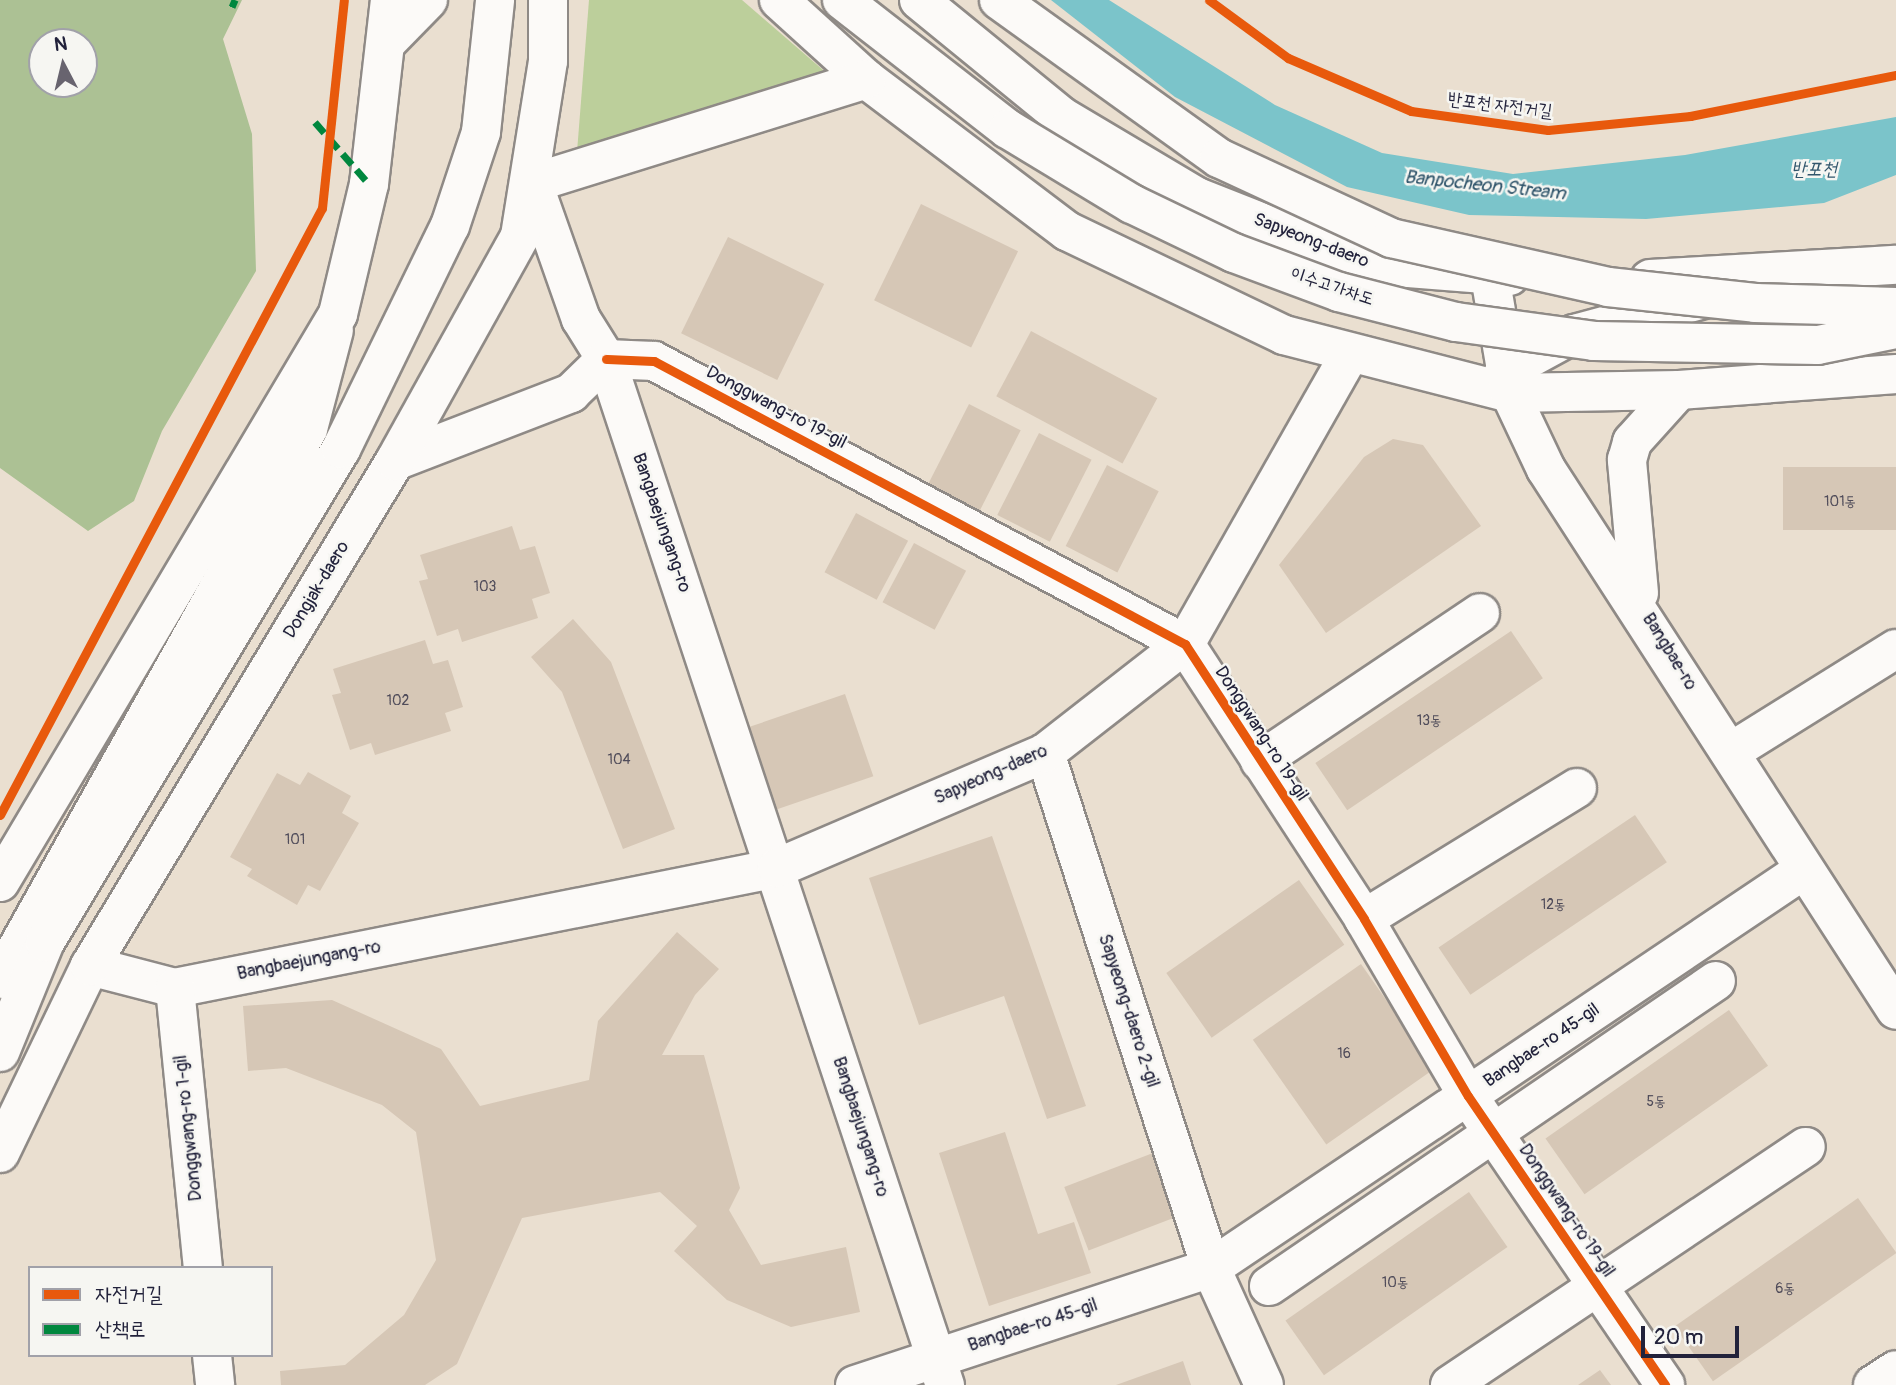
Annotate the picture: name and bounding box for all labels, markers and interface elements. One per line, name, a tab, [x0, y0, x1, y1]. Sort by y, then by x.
north arrow	[28, 28, 98, 98]
text: N	[53, 31, 69, 57]
street label: 반포천 자전거길	[1446, 89, 1554, 123]
water label: 반포천	[1791, 159, 1837, 181]
water label: Banpocheon Stream	[1403, 166, 1567, 206]
street label: Sapyeong-daero	[1250, 209, 1372, 273]
street label: 이수고가차도	[1287, 263, 1377, 311]
street label: Donggwang-ro 19-gil	[702, 362, 850, 454]
street label: Bangbaejungang-ro	[627, 451, 695, 595]
house number: 101동	[1824, 494, 1856, 510]
street label: Dongjak-daero	[280, 538, 354, 642]
house number: 103	[474, 579, 496, 595]
street label: Bangbae-ro	[1637, 609, 1701, 695]
street label: Donggwang-ro 19-gil	[1209, 663, 1313, 805]
house number: 102	[387, 693, 409, 709]
house number: 13동	[1417, 713, 1441, 729]
street label: Sapyeong-daero	[931, 740, 1051, 810]
house number: 104	[607, 752, 631, 768]
house number: 101	[285, 832, 305, 848]
house number: 12동	[1541, 897, 1565, 913]
street label: Sapyeong-daero 2-gil	[1093, 932, 1163, 1090]
street label: Bangbaejungang-ro	[235, 936, 383, 986]
street label: Bangbae-ro 45-gil	[1480, 999, 1604, 1093]
house number: 16	[1337, 1046, 1351, 1062]
street label: Donggwang-ro 1-gil	[171, 1054, 207, 1202]
street label: Bangbaejungang-ro	[827, 1054, 893, 1200]
house number: 5동	[1647, 1094, 1665, 1110]
street label: Donggwang-ro 19-gil	[1513, 1140, 1619, 1282]
legend	[28, 1266, 273, 1357]
house number: 10동	[1382, 1275, 1408, 1291]
text: 자전거길	[95, 1281, 163, 1308]
house number: 6동	[1775, 1281, 1795, 1297]
street label: Bangbae-ro 45-gil	[965, 1295, 1101, 1357]
scale bar	[1644, 1312, 1742, 1356]
text: 산책로	[95, 1316, 146, 1343]
text: 20 m	[1654, 1324, 1703, 1351]

